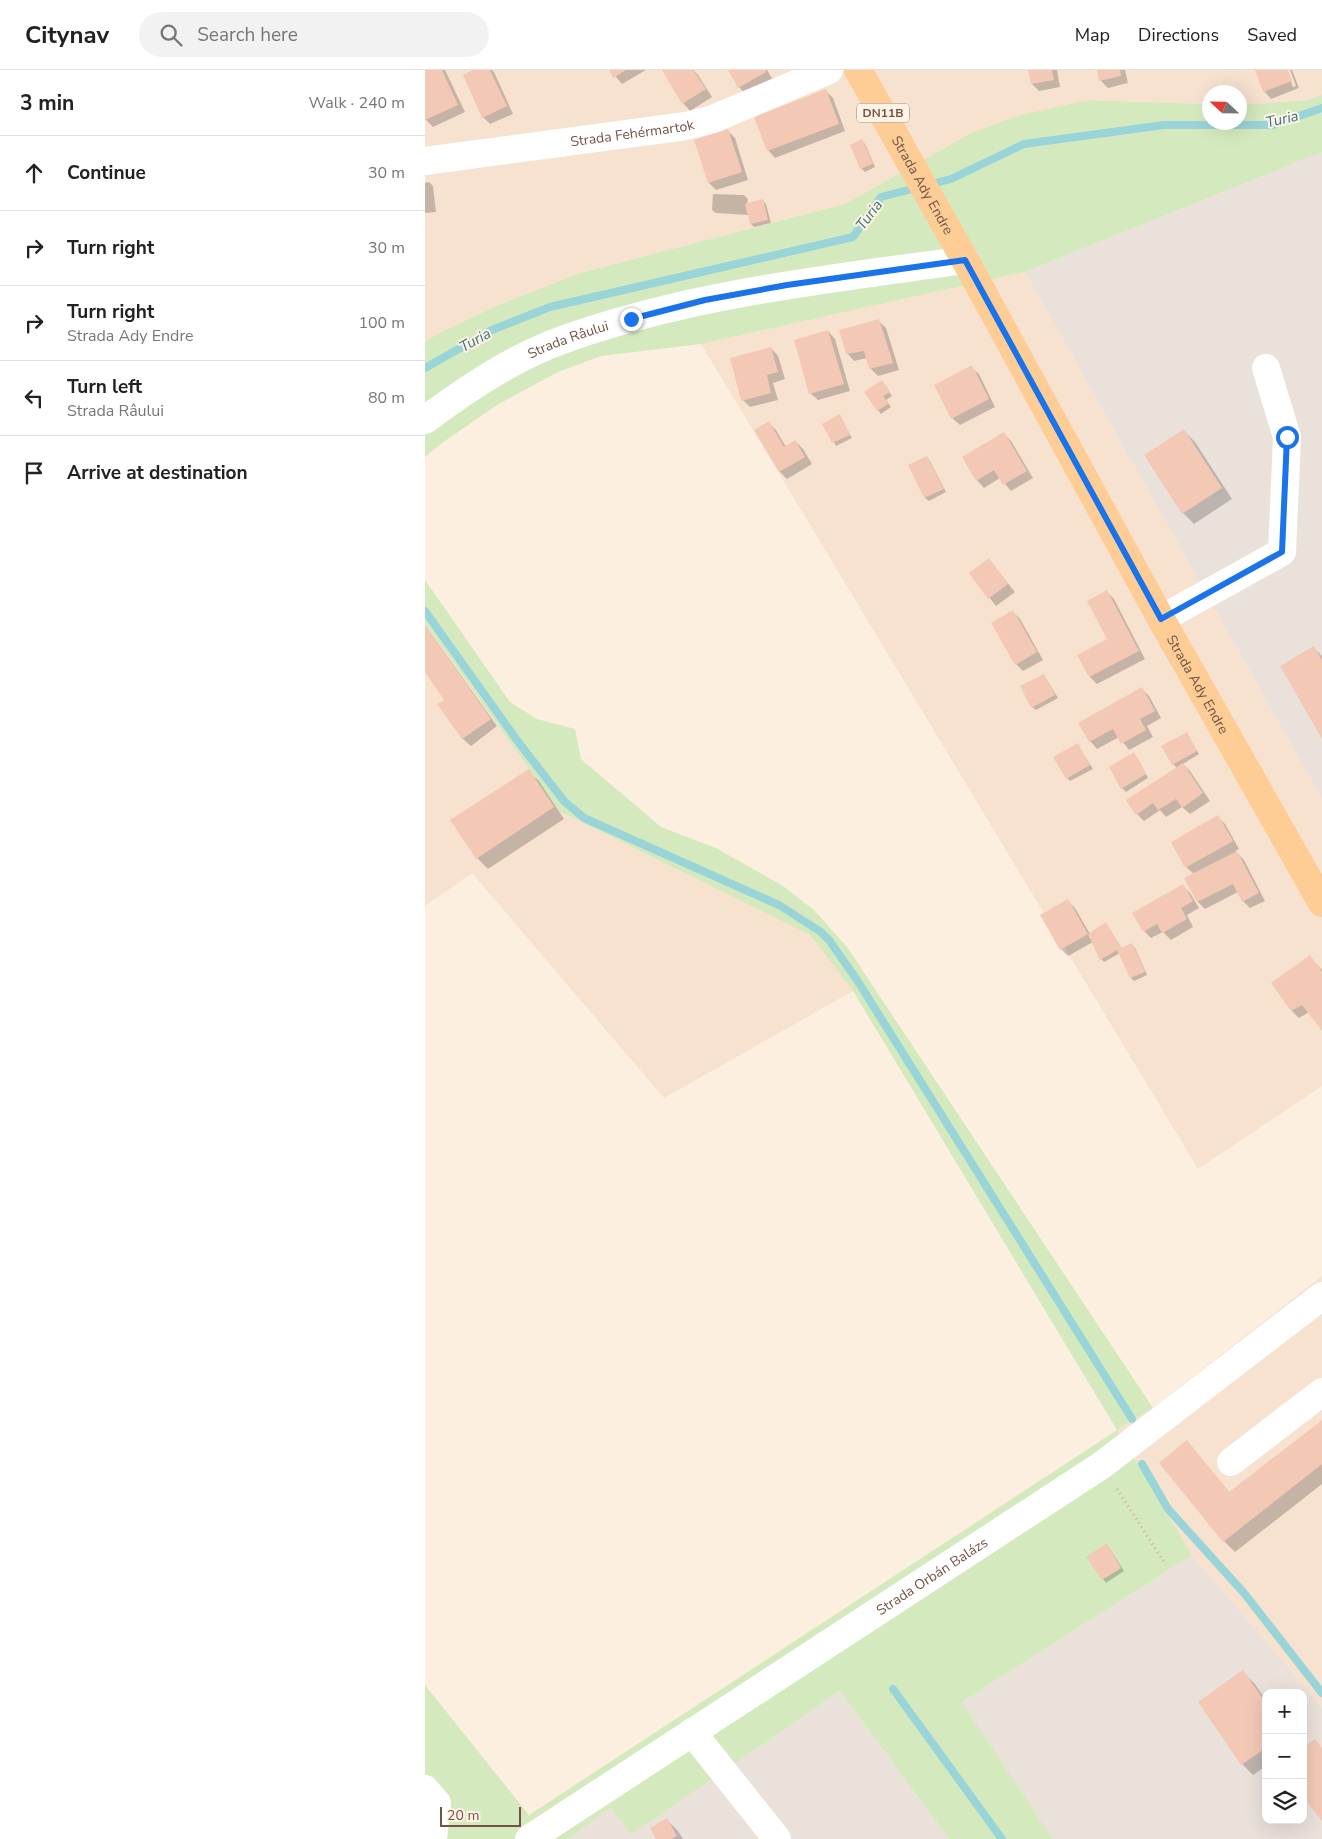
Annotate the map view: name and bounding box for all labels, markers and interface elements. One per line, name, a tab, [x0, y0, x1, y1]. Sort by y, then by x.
search box	[139, 12, 489, 57]
text: Citynav	[25, 19, 109, 51]
icon: search	[157, 21, 185, 49]
text: Search here	[197, 22, 298, 48]
text: Map	[1075, 23, 1110, 47]
text: Directions	[1138, 23, 1219, 47]
text: Saved	[1247, 23, 1297, 47]
north arrow	[1202, 85, 1247, 130]
text: 3 min	[20, 89, 74, 117]
text: Walk · 240 m	[309, 92, 405, 114]
road number: DN11B	[857, 104, 909, 122]
water label: Turia	[1264, 106, 1300, 132]
street label: Strada Fehérmartok	[569, 115, 697, 151]
street label: Strada Ady Endre	[887, 132, 958, 238]
icon: ahead	[20, 159, 48, 187]
text: Continue	[67, 160, 146, 186]
text: 30 m	[368, 162, 405, 184]
water label: Turia	[851, 196, 887, 234]
icon: right	[20, 234, 48, 262]
text: Turn right	[67, 235, 154, 261]
text: 30 m	[368, 237, 405, 259]
text: Turn right	[67, 299, 154, 325]
route end	[620, 308, 643, 331]
icon: right	[20, 309, 48, 337]
text: 100 m	[358, 312, 405, 334]
street label: Strada Râului	[524, 316, 611, 363]
water label: Turia	[456, 323, 494, 357]
text: Strada Ady Endre	[67, 325, 194, 347]
text: Turn left	[67, 374, 142, 400]
icon: left	[20, 384, 48, 412]
text: 80 m	[368, 387, 405, 409]
text: Strada Râului	[67, 400, 164, 422]
route start	[1276, 426, 1299, 449]
icon: arrive	[20, 459, 48, 487]
text: Arrive at destination	[67, 460, 248, 486]
street label: Strada Ady Endre	[1162, 631, 1234, 737]
street label: Strada Orbán Balázs	[872, 1533, 991, 1619]
map controls	[1262, 1689, 1307, 1824]
button: +	[1262, 1689, 1307, 1734]
button: −	[1262, 1734, 1307, 1779]
button: layers	[1262, 1779, 1307, 1824]
scale bar	[440, 1804, 521, 1827]
text: 20 m	[447, 1806, 479, 1825]

